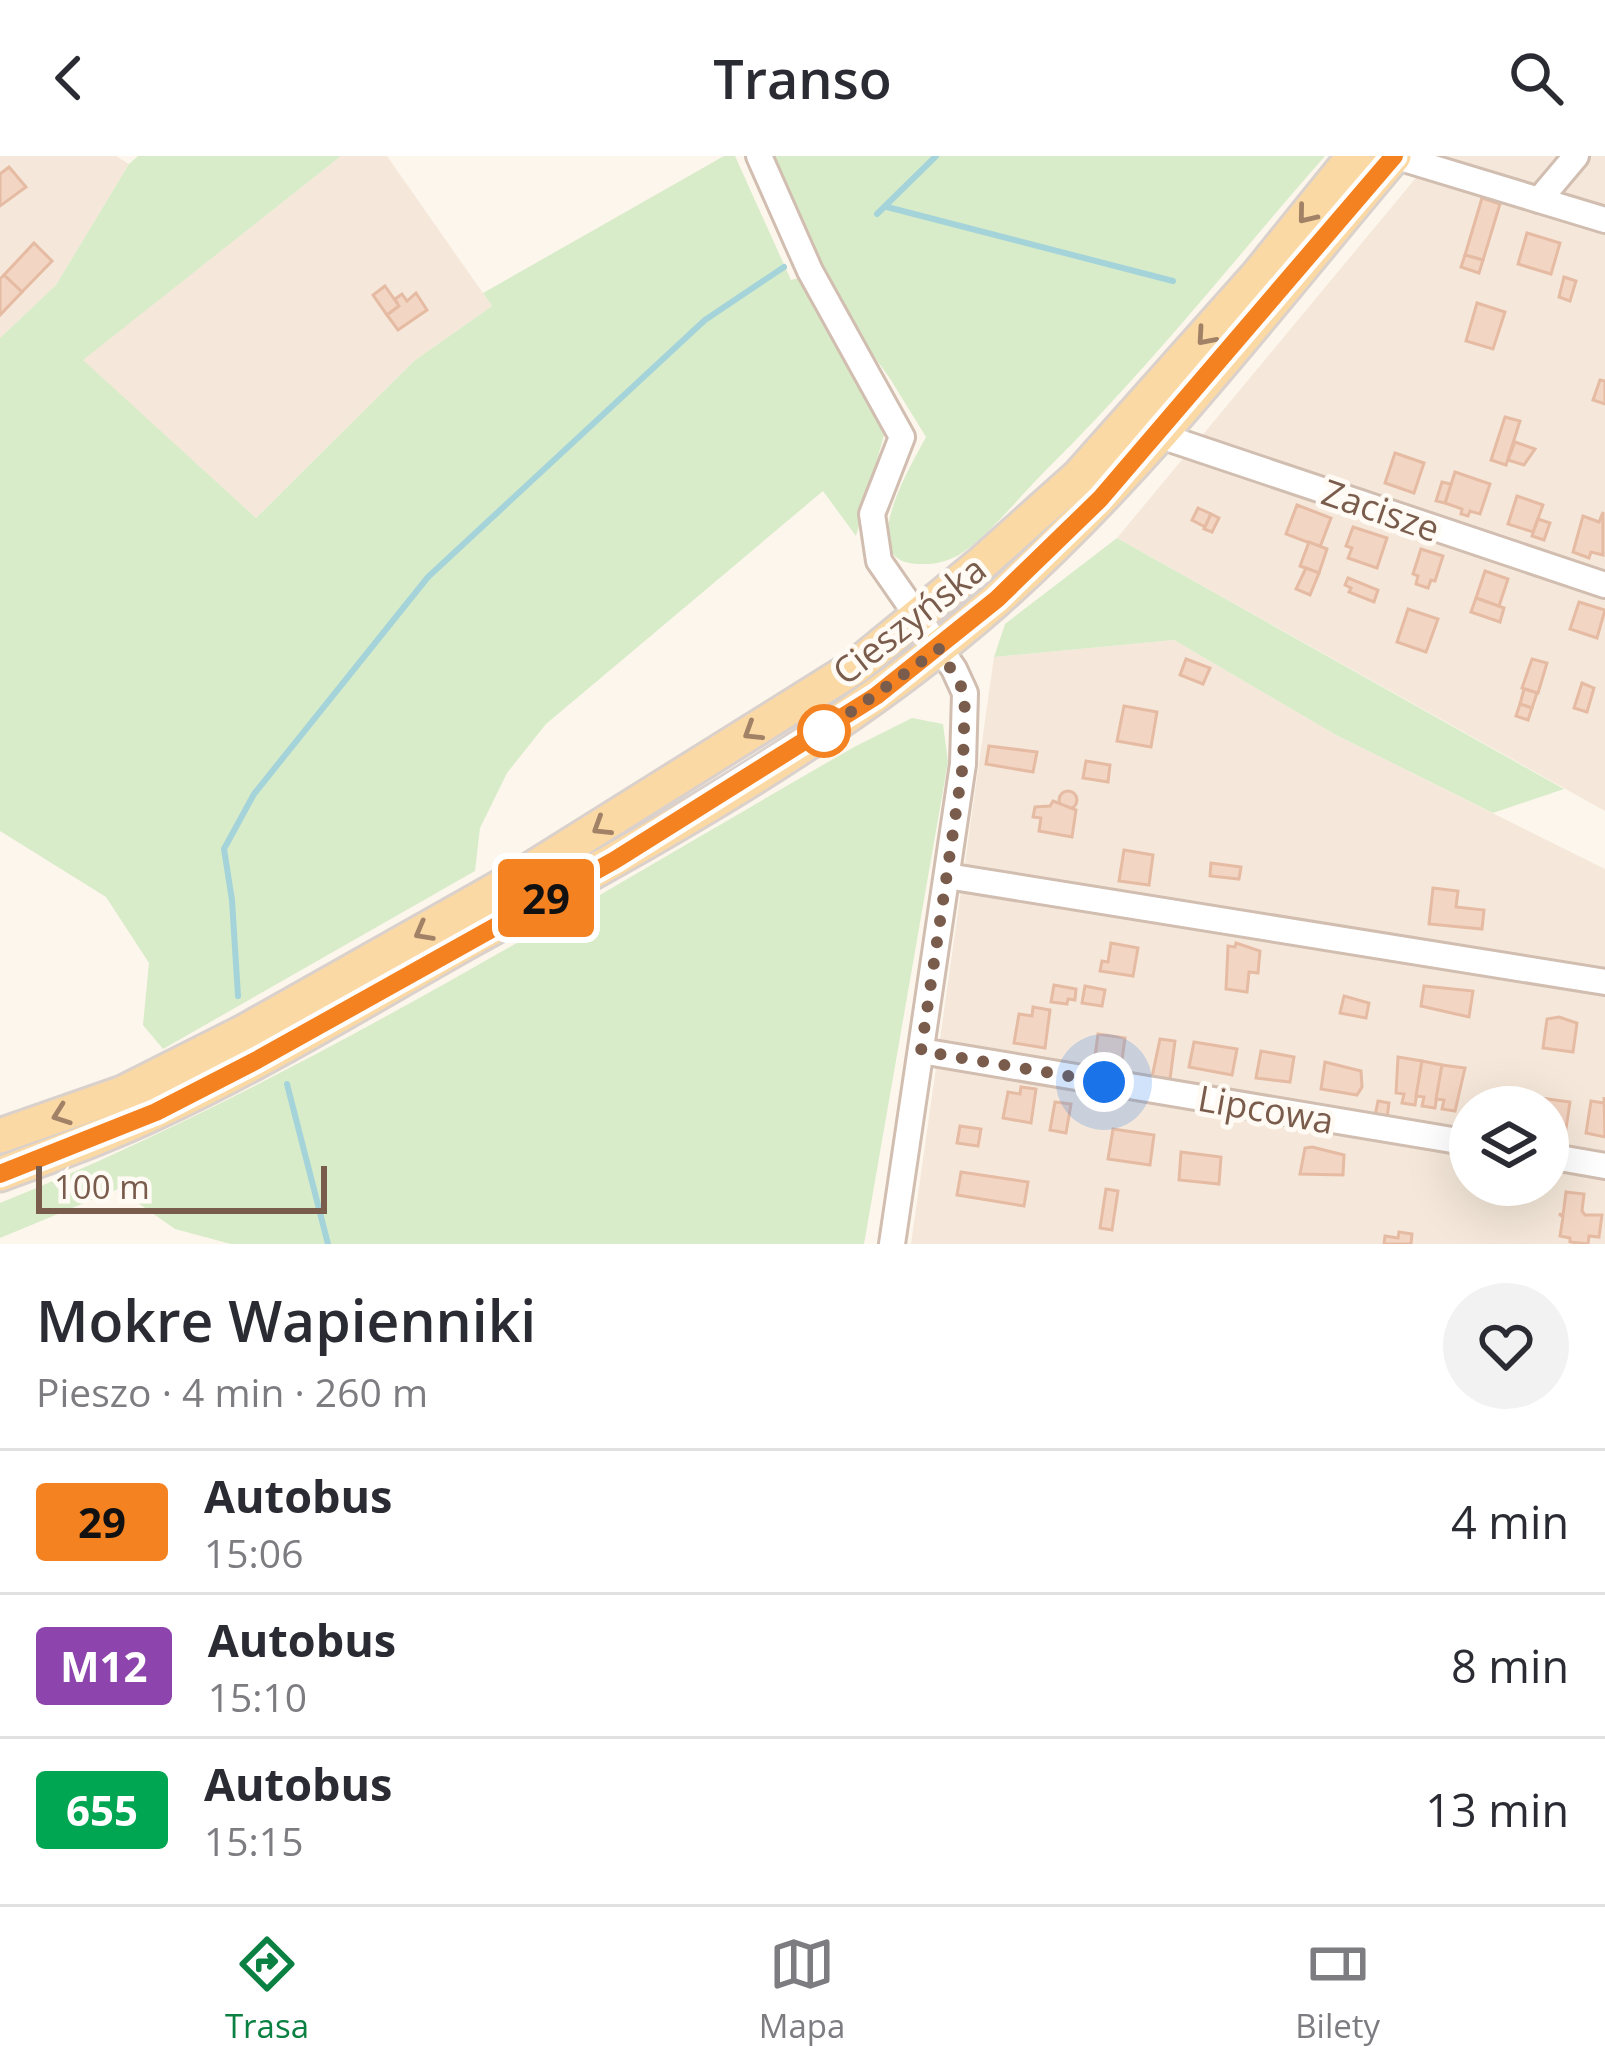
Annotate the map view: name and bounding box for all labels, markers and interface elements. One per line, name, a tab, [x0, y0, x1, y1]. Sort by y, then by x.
text: Transo	[713, 41, 892, 115]
icon: back	[36, 45, 102, 111]
icon: search	[1503, 45, 1569, 111]
one-way arrow	[1299, 202, 1320, 224]
one-way arrow	[1197, 323, 1219, 345]
street label: Zacisze	[1316, 467, 1446, 553]
street label: Cieszyńska	[822, 545, 996, 695]
unlabelled marker	[799, 706, 849, 756]
one-way arrow	[743, 718, 765, 741]
one-way arrow	[592, 813, 614, 835]
line badge: 29	[492, 859, 600, 937]
text: 29	[522, 869, 570, 926]
one-way arrow	[414, 917, 435, 940]
your location	[1074, 1052, 1134, 1112]
street label: Lipcowa	[1194, 1073, 1338, 1145]
map controls	[1449, 1086, 1569, 1206]
button: layers	[1449, 1086, 1569, 1206]
one-way arrow	[52, 1101, 73, 1125]
scale bar	[36, 1160, 327, 1213]
text: 100 m	[54, 1164, 150, 1209]
text: Mokre Wapienniki	[36, 1281, 536, 1359]
button: heart	[1443, 1283, 1569, 1409]
text: Pieszo · 4 min · 260 m	[36, 1365, 428, 1418]
text: Autobus	[204, 1465, 392, 1526]
text: 4 min	[1451, 1491, 1569, 1552]
text: 29	[78, 1493, 126, 1550]
text: 15:06	[204, 1526, 303, 1579]
text: Autobus	[208, 1609, 396, 1670]
text: 8 min	[1451, 1635, 1569, 1696]
text: M12	[60, 1637, 148, 1694]
text: 15:10	[208, 1670, 307, 1723]
text: Autobus	[204, 1753, 392, 1814]
text: 13 min	[1425, 1779, 1569, 1840]
text: 655	[66, 1781, 138, 1838]
text: 15:15	[204, 1814, 303, 1867]
tab: Trasa	[225, 1931, 309, 2048]
tab: Mapa	[759, 1931, 845, 2048]
tab: Bilety	[1295, 1931, 1380, 2048]

